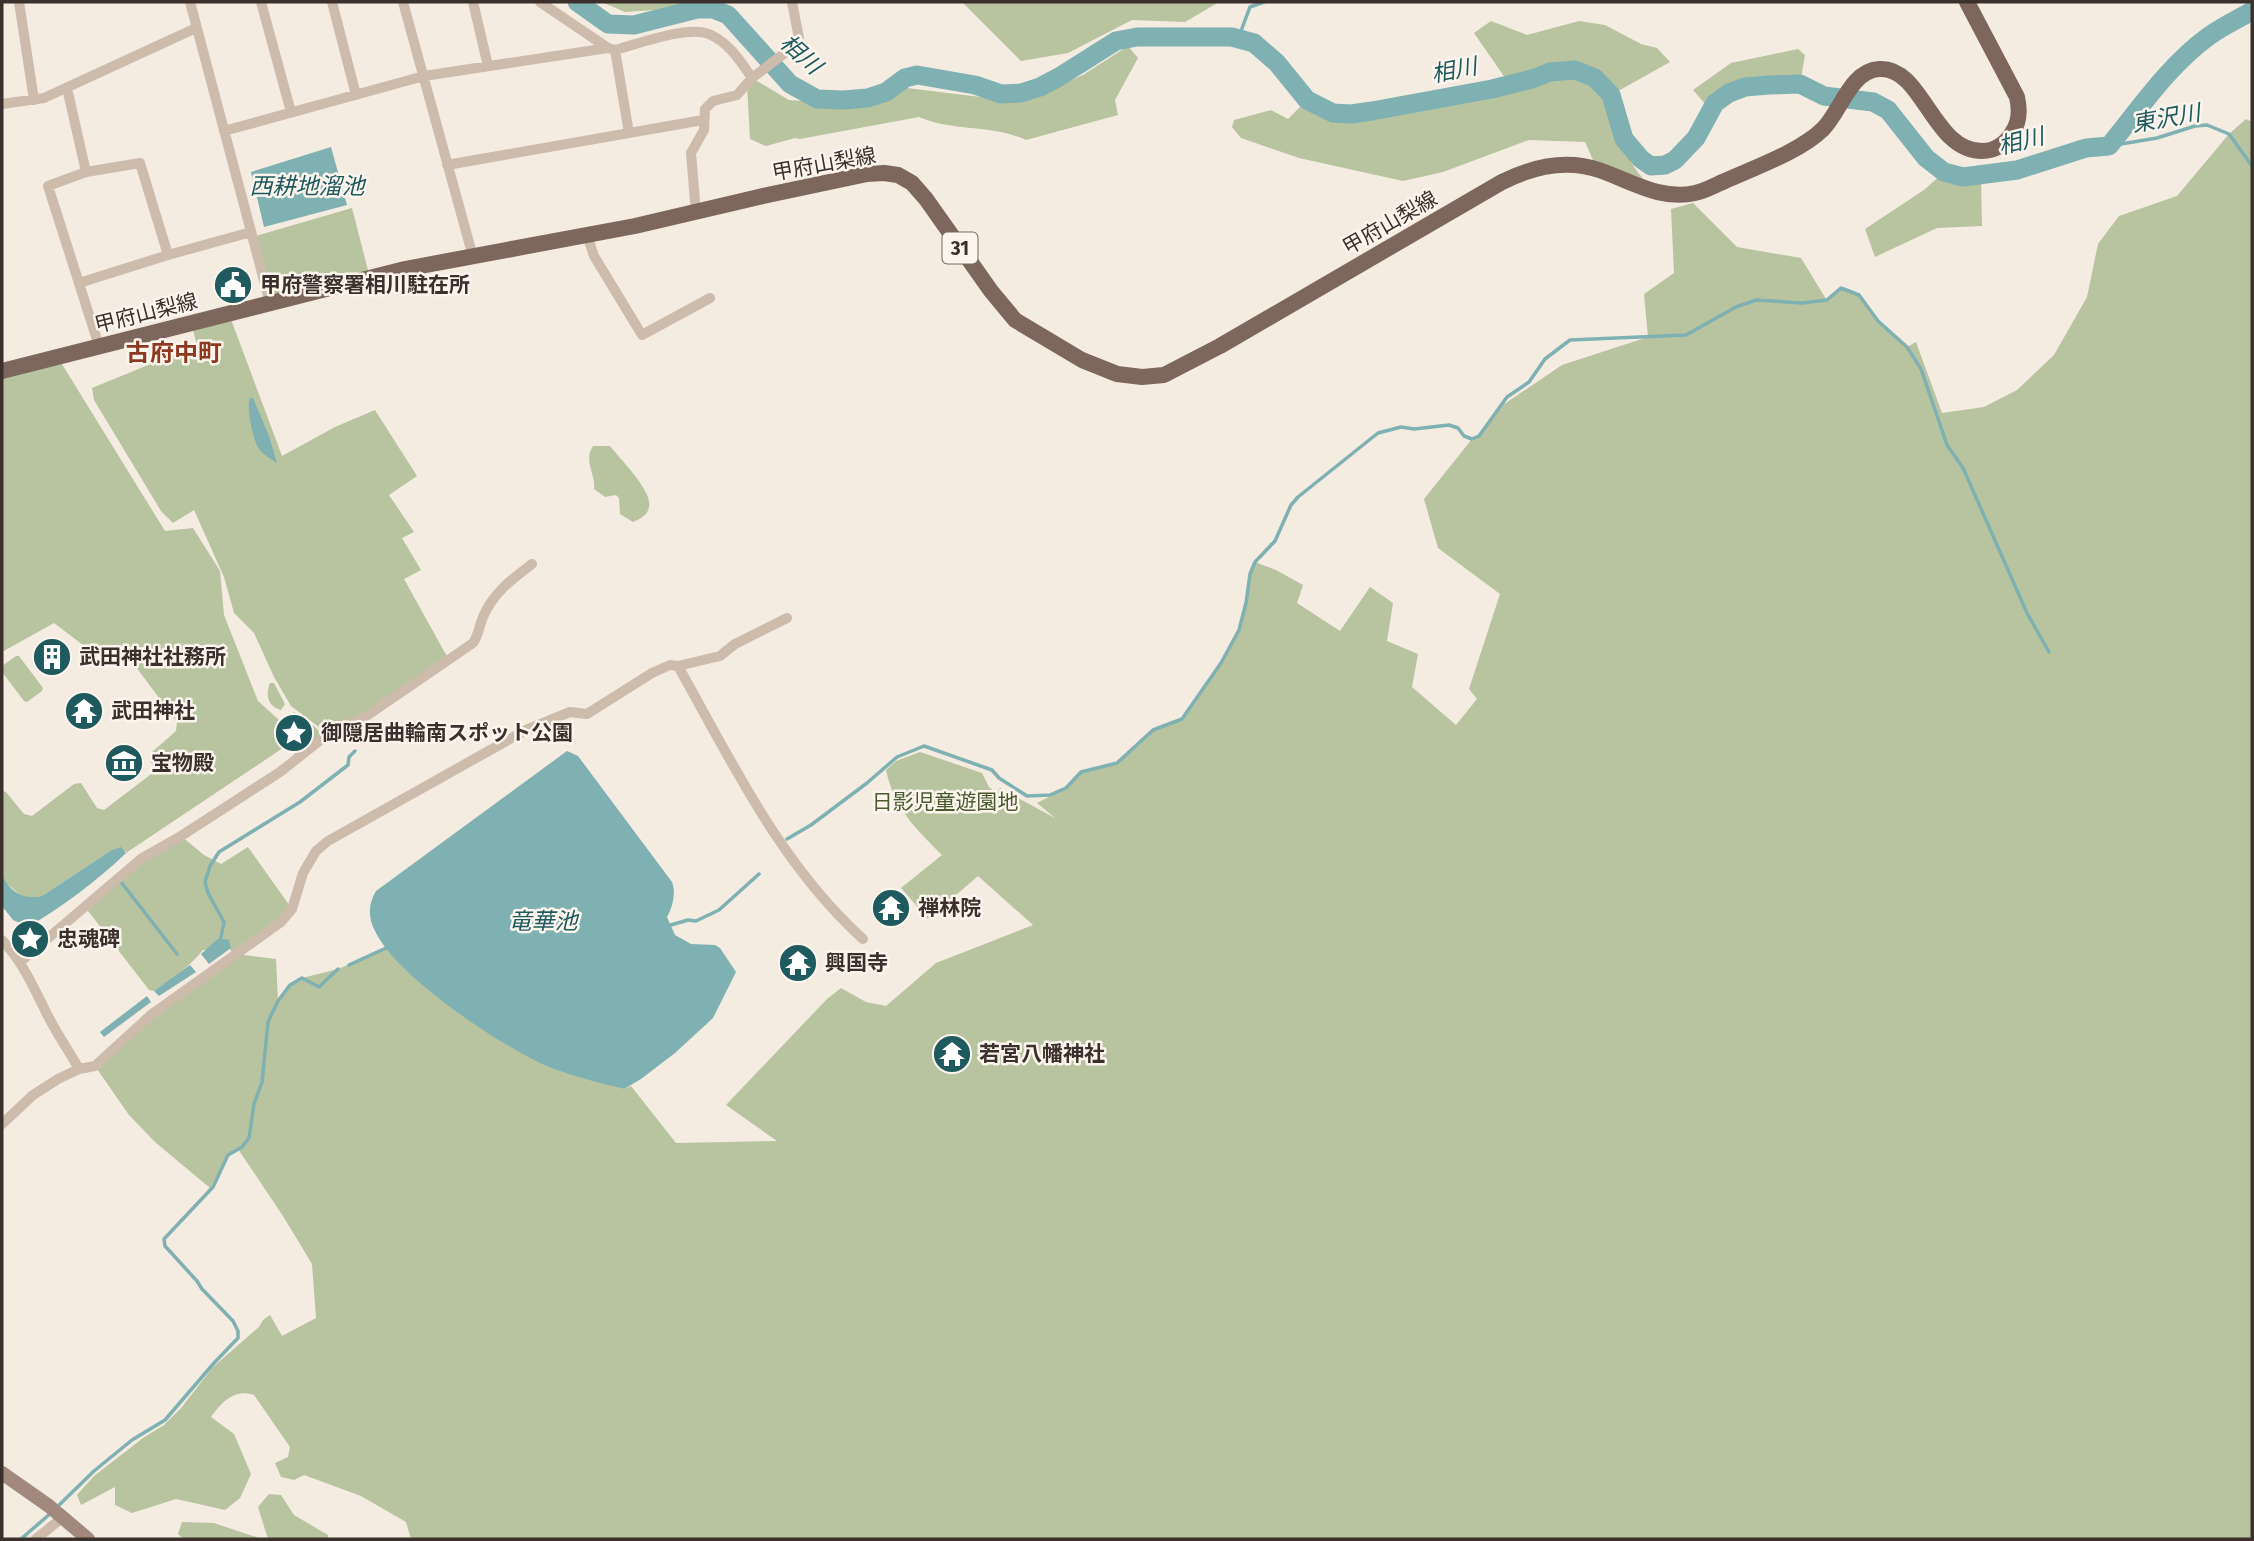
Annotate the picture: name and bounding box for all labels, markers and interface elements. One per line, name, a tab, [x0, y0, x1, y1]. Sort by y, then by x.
water label: 相川	[775, 28, 830, 82]
water label: 相川	[1429, 51, 1482, 88]
water label: 東沢川	[2130, 98, 2205, 138]
water label: 相川	[1995, 121, 2050, 160]
street label: 甲府山梨線	[770, 142, 878, 186]
water label: 西耕地溜池	[250, 172, 367, 200]
street label: 甲府山梨線	[1338, 185, 1442, 261]
road number: 31	[942, 232, 978, 264]
public building icon: 甲府警察署相川駐在所	[212, 264, 254, 306]
place label: 甲府警察署相川駐在所	[260, 272, 470, 298]
street label: 甲府山梨線	[92, 288, 200, 338]
district label: 古府中町	[126, 339, 222, 367]
building icon: 武田神社社務所	[31, 636, 73, 678]
place label: 武田神社社務所	[79, 644, 226, 670]
temple icon: 武田神社	[63, 690, 105, 732]
place label: 武田神社	[111, 698, 195, 724]
place icon: 御隠居曲輪南スポット公園	[273, 712, 315, 754]
place label: 御隠居曲輪南スポット公園	[321, 720, 573, 746]
museum icon: 宝物殿	[103, 742, 145, 784]
place label: 宝物殿	[151, 750, 214, 776]
park label: 日影児童遊園地	[872, 789, 1019, 815]
temple icon: 禅林院	[870, 887, 912, 929]
place label: 禅林院	[918, 895, 981, 921]
water label: 竜華池	[509, 907, 580, 935]
place icon: 忠魂碑	[9, 918, 51, 960]
place label: 忠魂碑	[57, 926, 120, 952]
temple icon: 興国寺	[777, 942, 819, 984]
place label: 興国寺	[825, 950, 888, 976]
temple icon: 若宮八幡神社	[931, 1033, 973, 1075]
place label: 若宮八幡神社	[979, 1041, 1105, 1067]

